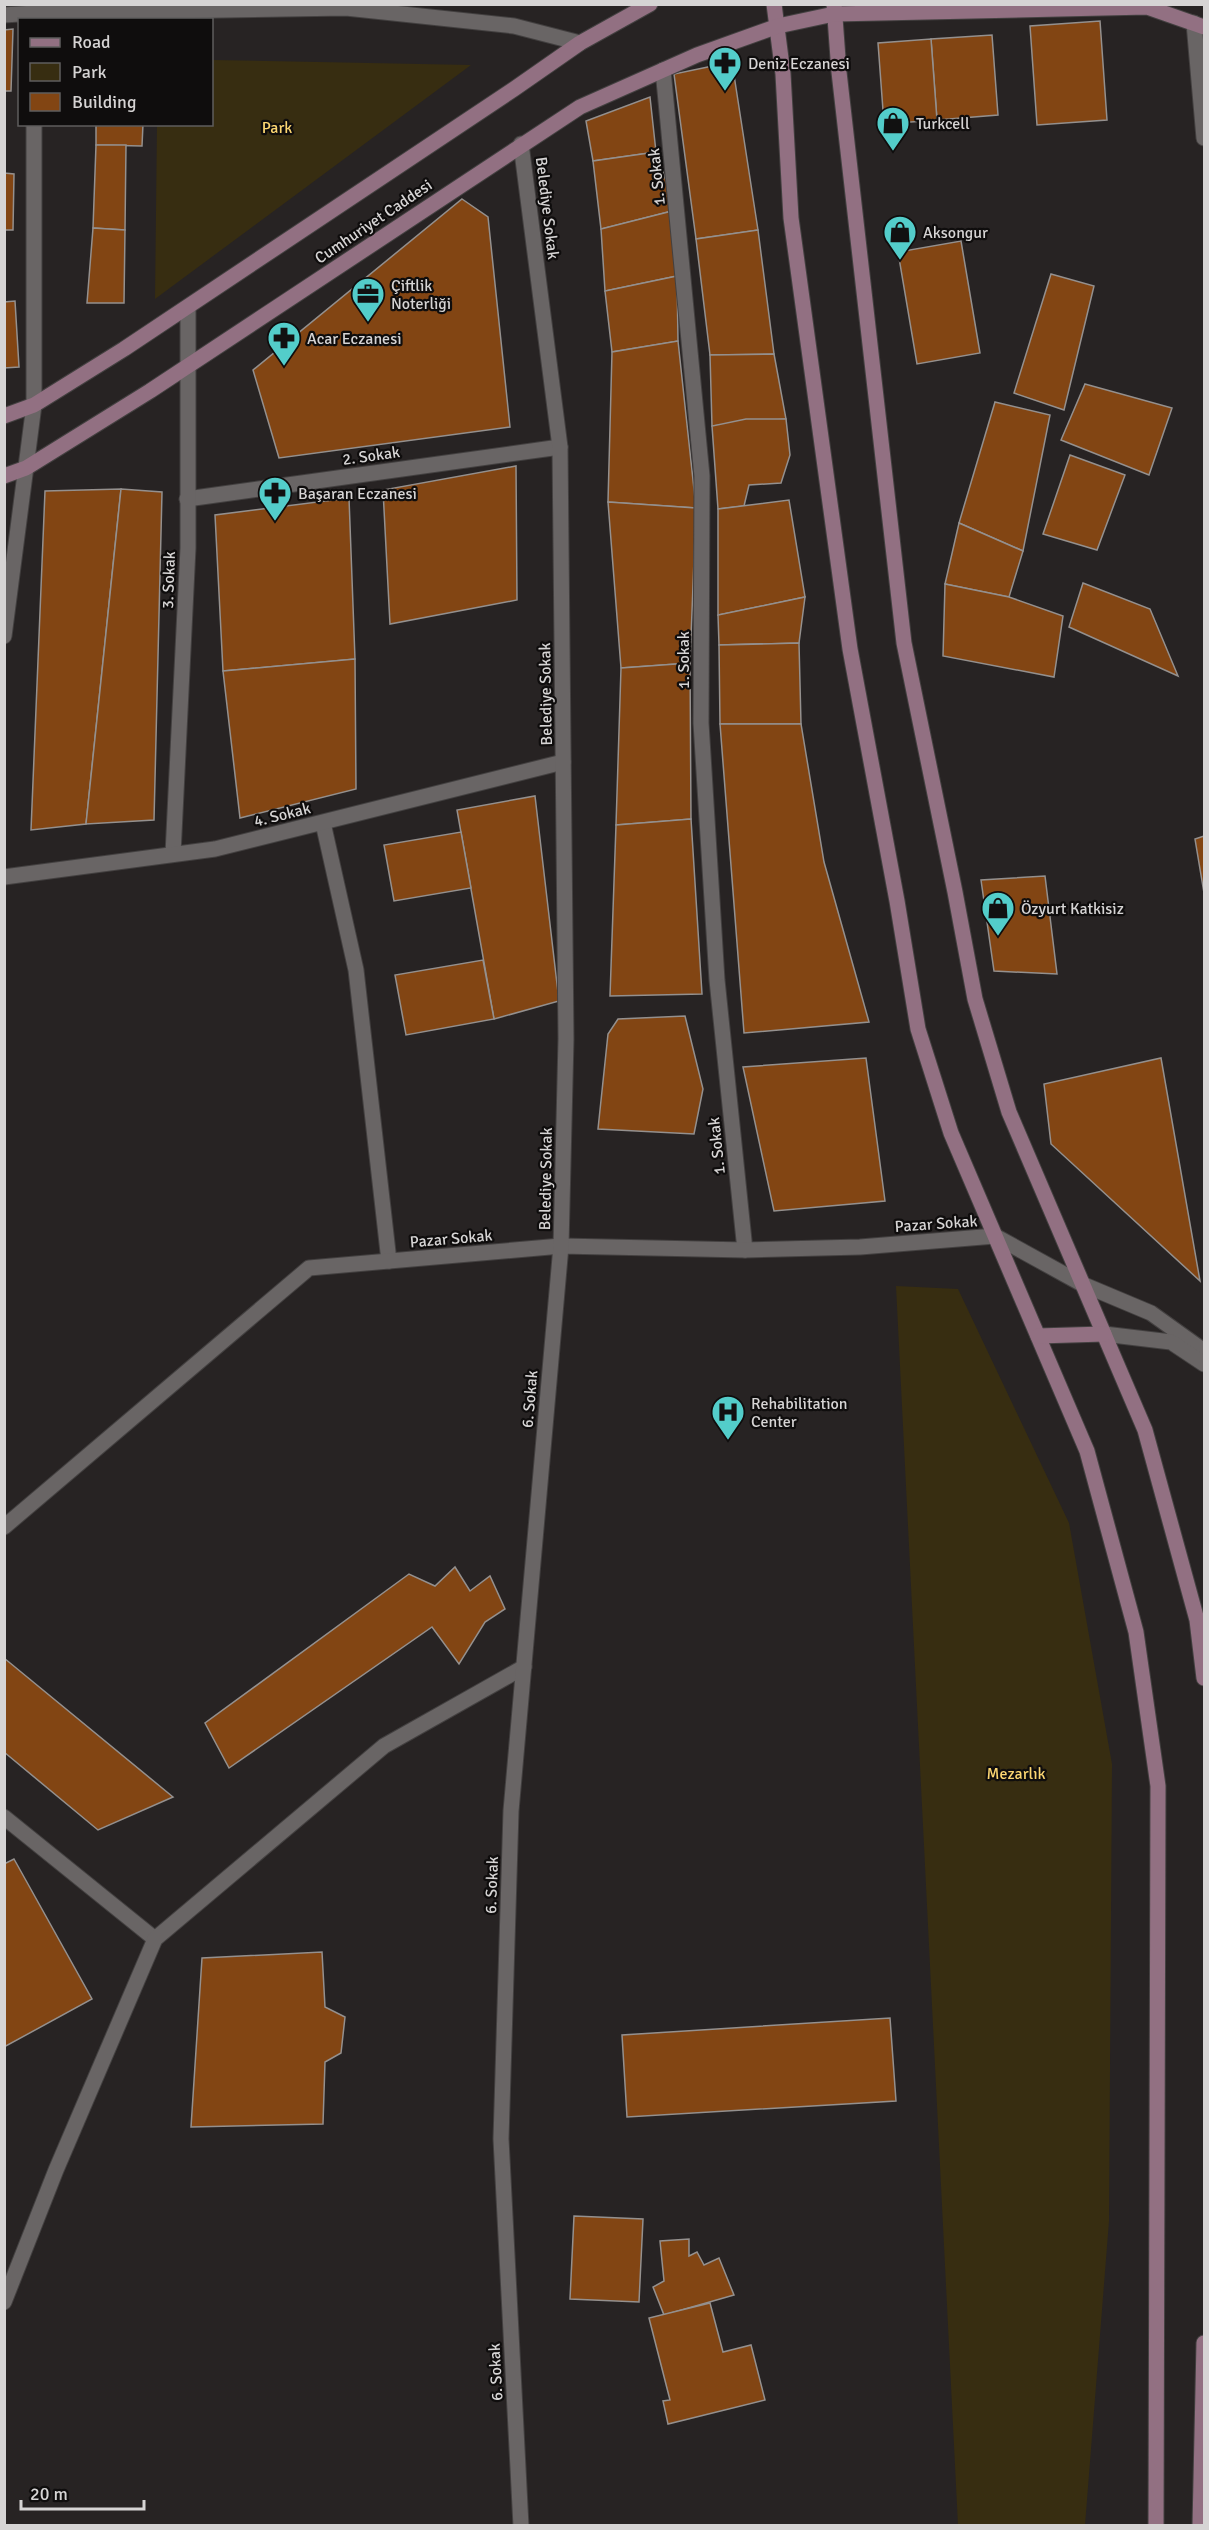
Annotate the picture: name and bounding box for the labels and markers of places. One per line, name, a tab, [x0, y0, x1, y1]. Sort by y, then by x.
pharmacy icon: Deniz Eczanesi	[707, 45, 743, 92]
place label: Deniz Eczanesi	[748, 54, 850, 74]
shop icon: Turkcell	[875, 105, 911, 152]
place label: Turkcell	[916, 114, 970, 134]
shop icon: Aksongur	[882, 214, 918, 261]
place label: Aksongur	[923, 223, 988, 243]
office icon: Çiftlik Noterliği	[350, 276, 386, 323]
place label: Çiftlik Noterliği	[391, 276, 451, 314]
pharmacy icon: Acar Eczanesi	[266, 320, 302, 367]
place label: Acar Eczanesi	[307, 329, 402, 349]
pharmacy icon: Başaran Eczanesi	[257, 475, 293, 522]
place label: Başaran Eczanesi	[298, 484, 417, 504]
shop icon: Özyurt Katkisiz	[980, 890, 1016, 937]
place label: Özyurt Katkisiz	[1021, 899, 1124, 919]
hospital icon: Rehabilitation Center	[710, 1394, 746, 1441]
place label: Rehabilitation Center	[751, 1394, 848, 1432]

